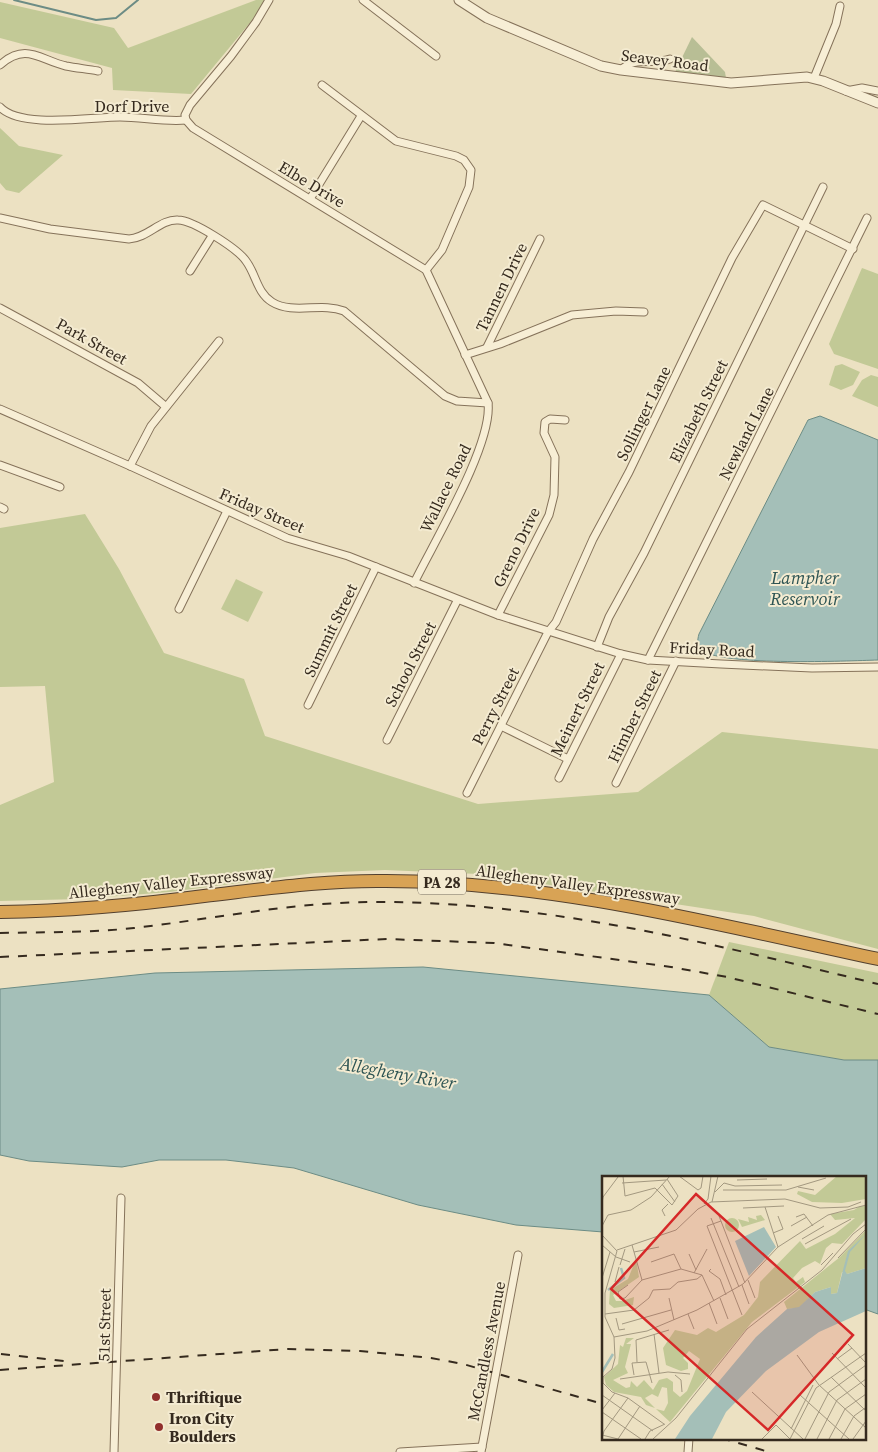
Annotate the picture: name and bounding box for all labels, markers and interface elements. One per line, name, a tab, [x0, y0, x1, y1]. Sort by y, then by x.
street label: Seavey Road	[620, 44, 710, 76]
street label: Dorf Drive	[95, 95, 169, 117]
street label: Elbe Drive	[275, 155, 349, 213]
street label: Tannen Drive	[470, 239, 532, 335]
street label: Park Street	[53, 312, 132, 370]
street label: Elizabeth Street	[664, 355, 733, 466]
street label: Sollinger Lane	[611, 362, 675, 464]
street label: Newland Lane	[713, 383, 779, 483]
street label: Wallace Road	[414, 440, 476, 536]
street label: Friday Street	[216, 482, 309, 538]
street label: Greno Drive	[487, 503, 545, 591]
water label: Lampher Reservoir	[769, 565, 841, 611]
street label: Summit Street	[298, 579, 362, 680]
street label: School Street	[379, 617, 441, 710]
street label: Friday Road	[669, 636, 755, 662]
street label: Meinert Street	[545, 658, 610, 760]
street label: Perry Street	[466, 663, 524, 749]
street label: Himber Street	[602, 665, 666, 766]
street label: Allegheny Valley Expressway	[475, 859, 682, 909]
street label: Allegheny Valley Expressway	[67, 860, 275, 904]
road number: PA 28	[418, 870, 466, 894]
water label: Allegheny River	[337, 1050, 459, 1096]
inset map	[602, 1176, 866, 1440]
street label: McCandless Avenue	[462, 1279, 510, 1423]
street label: 51st Street	[92, 1287, 116, 1362]
place label: Thriftique	[166, 1386, 242, 1408]
marker: Thriftique	[150, 1391, 162, 1403]
place label: Iron City Boulders	[169, 1407, 236, 1447]
marker: Iron City Boulders	[153, 1421, 165, 1433]

